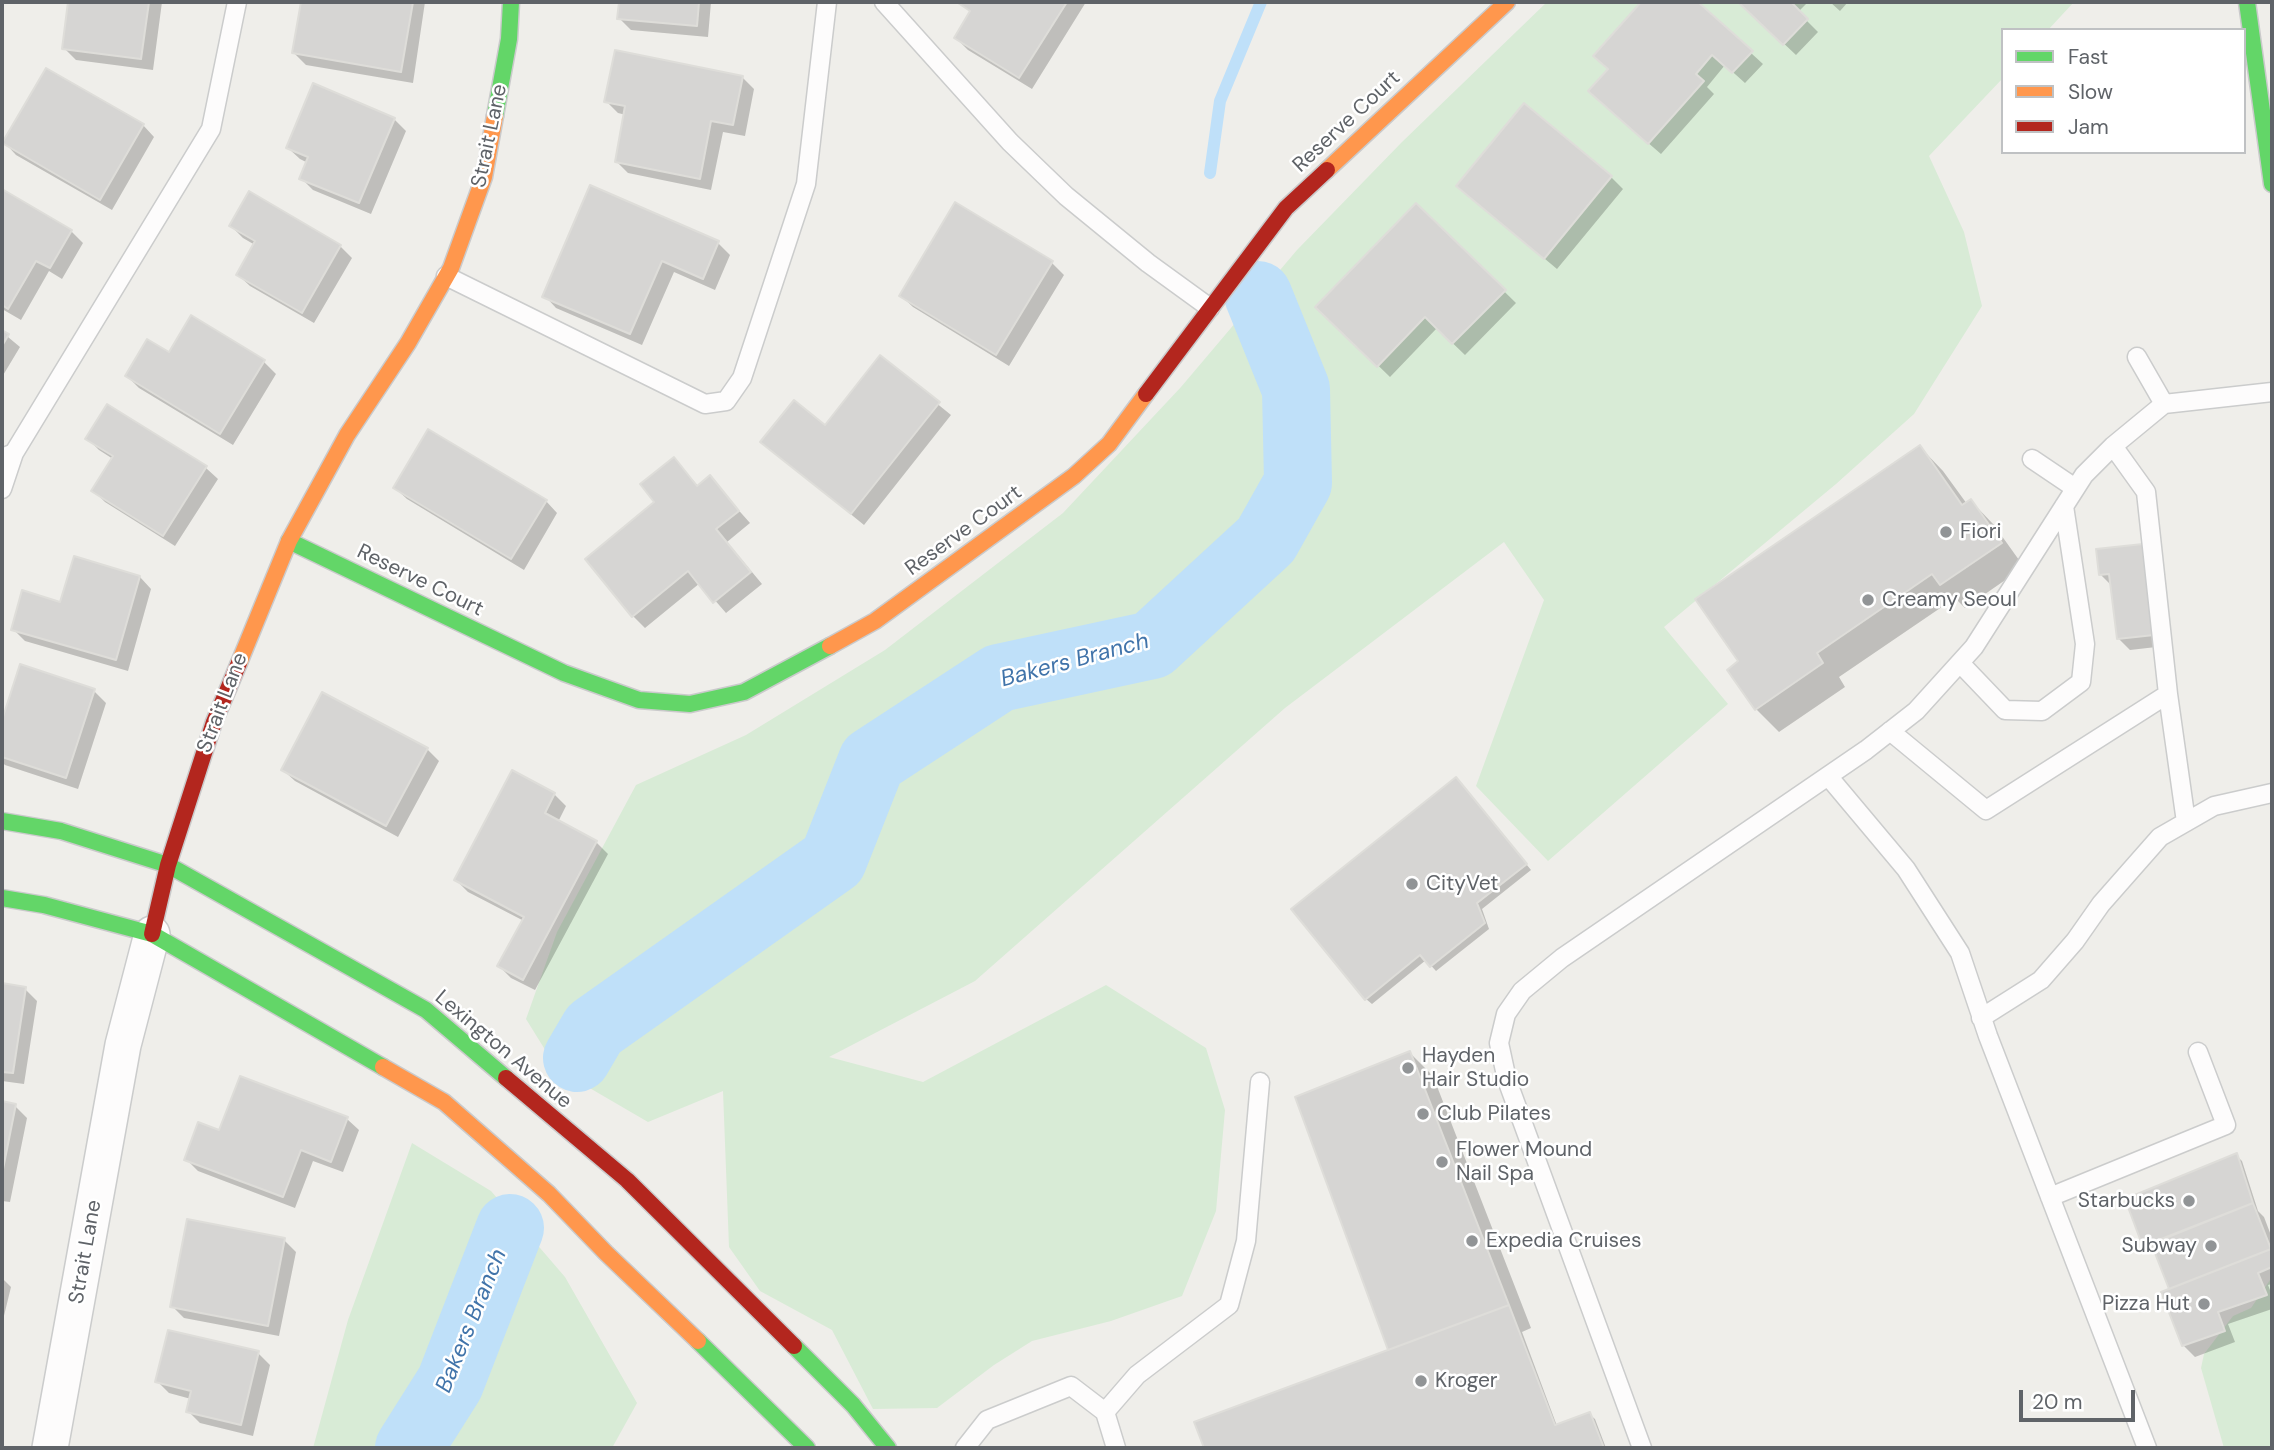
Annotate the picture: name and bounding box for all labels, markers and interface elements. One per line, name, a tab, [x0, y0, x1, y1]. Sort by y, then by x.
legend	[2001, 28, 2246, 154]
text: Fast	[2068, 43, 2108, 71]
street label: Reserve Court	[1288, 66, 1406, 178]
text: Slow	[2068, 78, 2113, 106]
street label: Strait Lane	[467, 82, 513, 190]
text: Jam	[2068, 113, 2109, 141]
street label: Reserve Court	[901, 480, 1027, 582]
place label: Fiori	[1960, 519, 2002, 545]
marker: Fiori	[1938, 524, 1954, 540]
street label: Reserve Court	[353, 540, 487, 622]
place label: Creamy Seoul	[1882, 587, 2017, 613]
marker: Creamy Seoul	[1860, 592, 1876, 608]
water label: Bakers Branch	[998, 628, 1152, 694]
street label: Strait Lane	[192, 650, 254, 756]
place label: CityVet	[1426, 871, 1498, 897]
marker: CityVet	[1404, 876, 1420, 892]
street label: Lexington Avenue	[430, 985, 576, 1115]
place label: Hayden Hair Studio	[1422, 1043, 1529, 1093]
marker: Hayden Hair Studio	[1400, 1060, 1416, 1076]
place label: Club Pilates	[1437, 1101, 1551, 1127]
marker: Club Pilates	[1415, 1106, 1431, 1122]
place label: Flower Mound Nail Spa	[1456, 1137, 1592, 1187]
marker: Flower Mound Nail Spa	[1434, 1154, 1450, 1170]
place label: Starbucks	[2078, 1188, 2175, 1214]
marker: Starbucks	[2181, 1193, 2197, 1209]
street label: Strait Lane	[64, 1198, 108, 1306]
place label: Expedia Cruises	[1486, 1228, 1641, 1254]
marker: Expedia Cruises	[1464, 1233, 1480, 1249]
place label: Subway	[2122, 1233, 2197, 1259]
marker: Subway	[2203, 1238, 2219, 1254]
water label: Bakers Branch	[431, 1245, 513, 1397]
place label: Pizza Hut	[2102, 1291, 2190, 1317]
marker: Pizza Hut	[2196, 1296, 2212, 1312]
place label: Kroger	[1435, 1368, 1498, 1394]
marker: Kroger	[1413, 1373, 1429, 1389]
scale bar	[2022, 1376, 2138, 1420]
text: 20 m	[2032, 1388, 2083, 1416]

